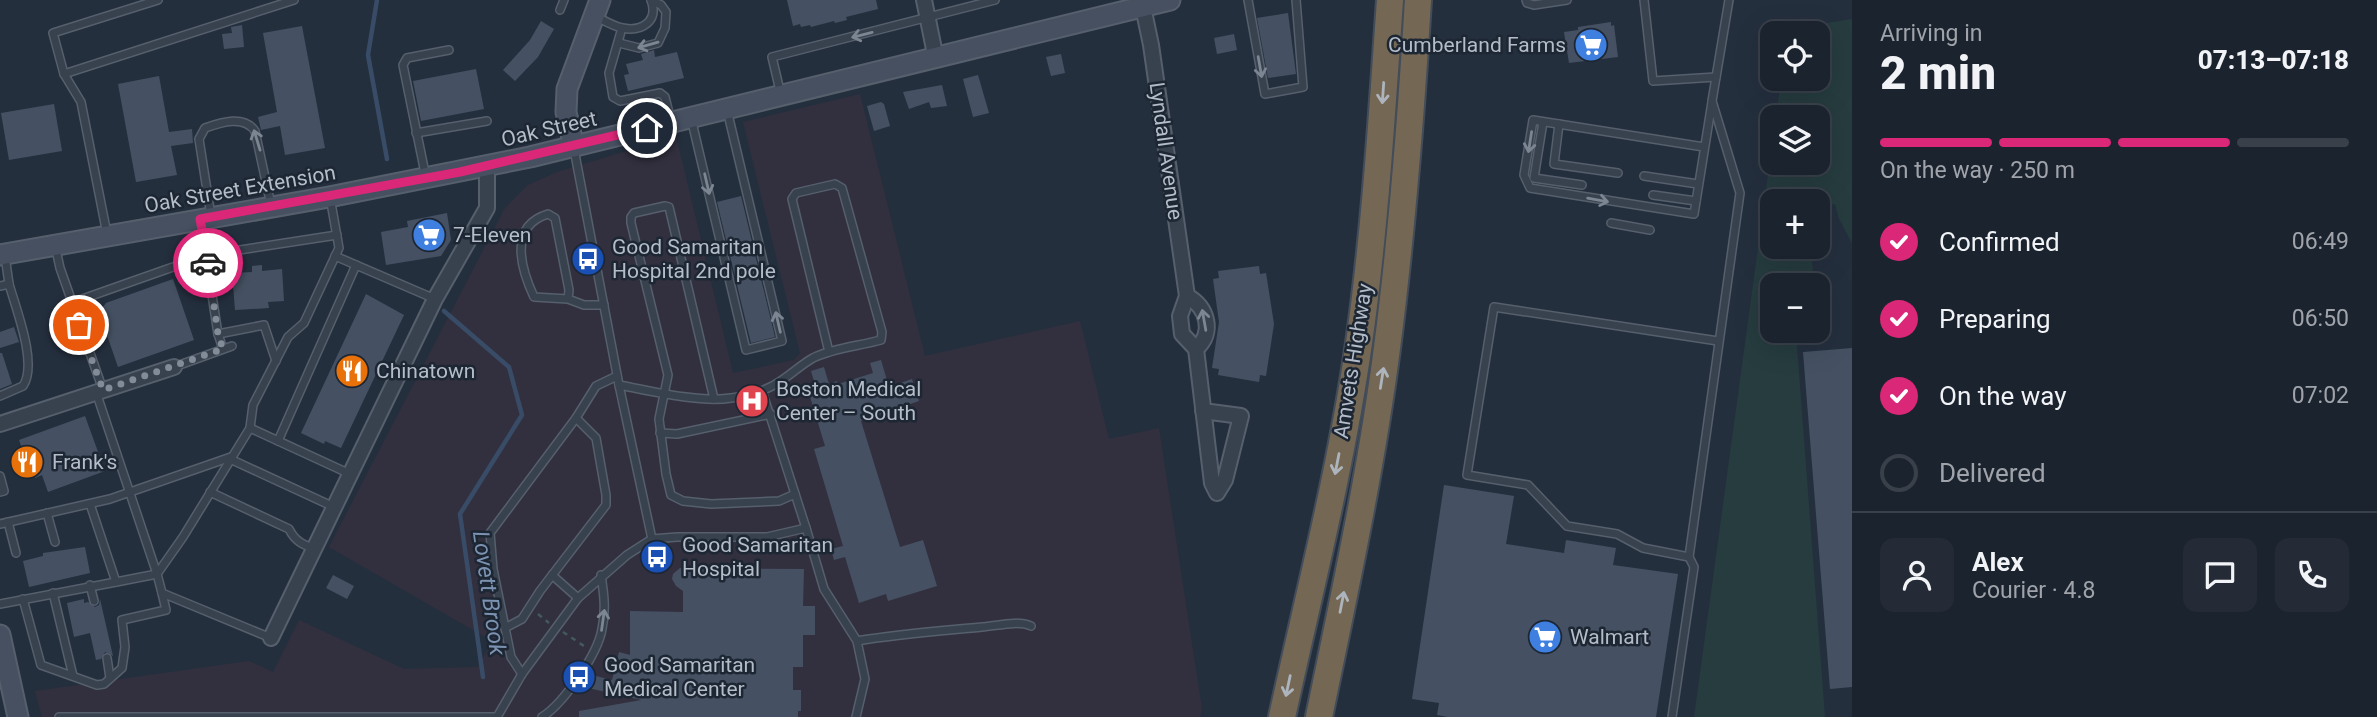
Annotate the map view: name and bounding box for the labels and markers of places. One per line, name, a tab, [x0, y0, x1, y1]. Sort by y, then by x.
supermarket icon: Cumberland Farms	[1572, 26, 1610, 64]
place label: Cumberland Farms	[1388, 33, 1566, 57]
pin	[617, 98, 677, 158]
supermarket icon: 7-Eleven	[410, 216, 448, 254]
place label: 7-Eleven	[453, 223, 531, 247]
place label: Good Samaritan Hospital 2nd pole	[612, 235, 776, 283]
bus stop icon: Good Samaritan Hospital 2nd pole	[569, 240, 607, 278]
pin	[49, 295, 109, 355]
restaurant icon: Chinatown	[333, 352, 371, 390]
place label: Chinatown	[376, 359, 475, 383]
place label: Boston Medical Center – South	[776, 377, 921, 425]
hospital icon: Boston Medical Center – South	[733, 382, 771, 420]
restaurant icon: Frank's	[8, 443, 46, 481]
place label: Frank's	[52, 450, 117, 474]
place label: Good Samaritan Hospital	[682, 533, 833, 581]
bus stop icon: Good Samaritan Hospital	[638, 538, 676, 576]
supermarket icon: Walmart	[1526, 618, 1564, 656]
place label: Walmart	[1570, 625, 1649, 649]
place label: Good Samaritan Medical Center	[604, 653, 755, 701]
bus stop icon: Good Samaritan Medical Center	[560, 658, 598, 696]

